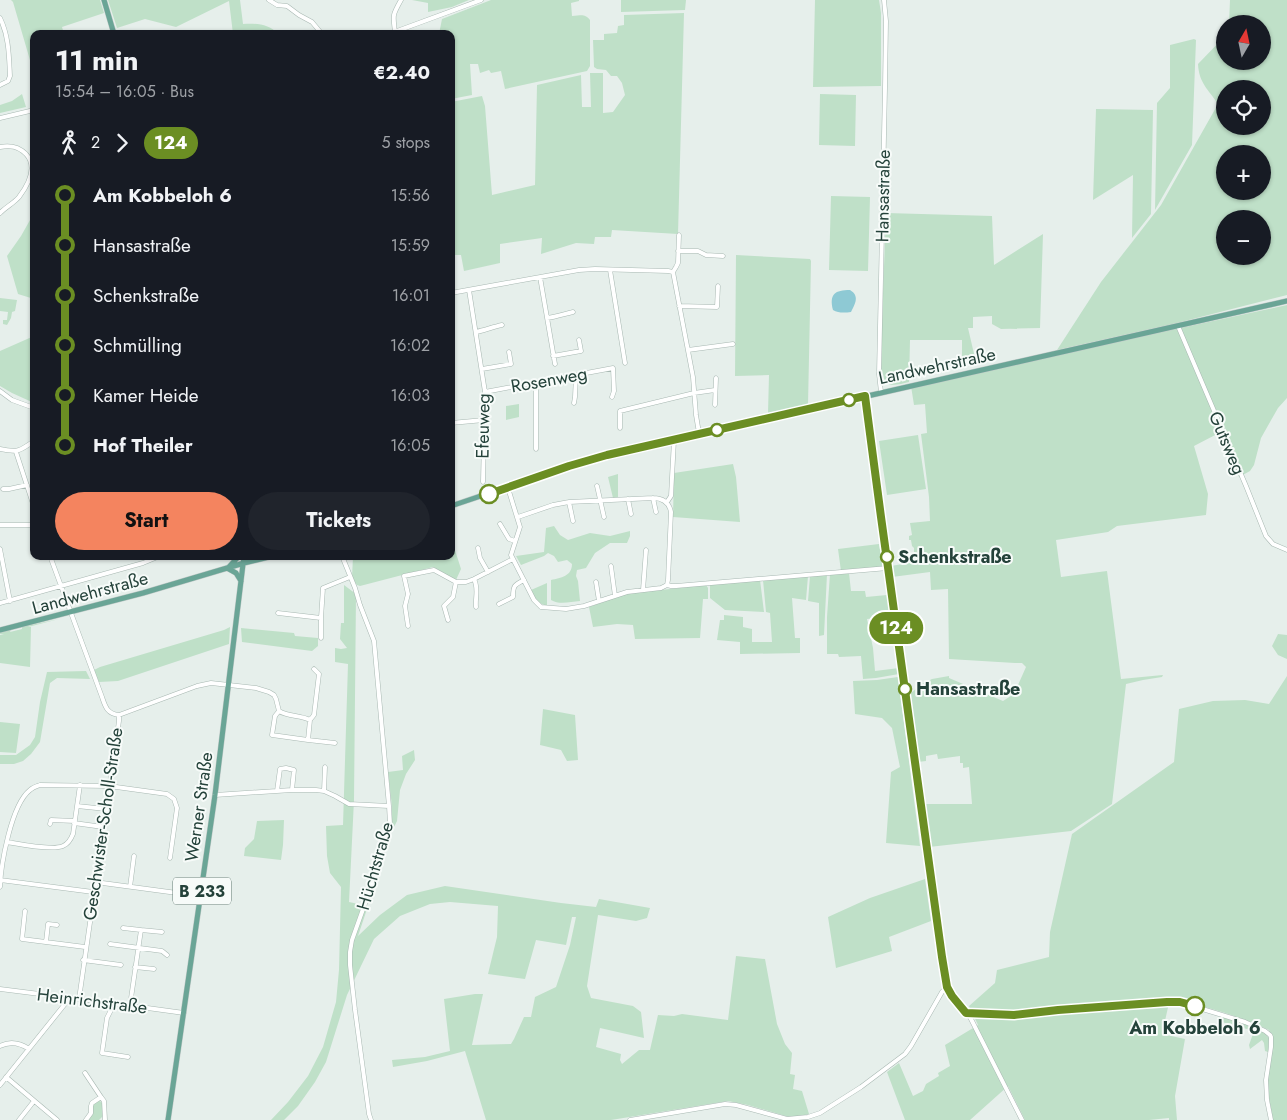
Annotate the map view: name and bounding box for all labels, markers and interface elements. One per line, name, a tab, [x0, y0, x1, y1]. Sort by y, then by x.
north arrow	[1216, 15, 1271, 70]
map controls	[1216, 15, 1271, 265]
text: 11 min	[55, 40, 139, 81]
text: €2.40	[373, 59, 430, 86]
text: 15:54 – 16:05 · Bus	[55, 80, 194, 103]
button: locate	[1216, 80, 1271, 135]
icon: walk	[55, 129, 83, 157]
icon: forward	[108, 129, 136, 157]
text: 124	[154, 130, 188, 156]
text: 2	[91, 131, 100, 154]
text: 5 stops	[382, 131, 430, 154]
button: +	[1216, 145, 1271, 200]
street label: Hansastraße	[869, 149, 897, 243]
text: Am Kobbeloh 6	[93, 182, 232, 209]
text: 15:56	[391, 184, 430, 207]
button: −	[1216, 210, 1271, 265]
text: Hansastraße	[93, 232, 191, 259]
text: 15:59	[391, 234, 430, 257]
text: Schenkstraße	[93, 282, 199, 309]
text: 16:01	[392, 284, 430, 307]
text: Schmülling	[93, 332, 182, 359]
text: 16:02	[390, 334, 430, 357]
street label: Landwehrstraße	[876, 341, 998, 391]
street label: Rosenweg	[509, 360, 589, 400]
text: Kamer Heide	[93, 382, 199, 409]
text: 16:03	[390, 384, 430, 407]
street label: Efeuweg	[469, 393, 497, 459]
unlabelled marker	[842, 393, 856, 407]
street label: Gutsweg	[1202, 407, 1252, 479]
unlabelled marker	[710, 423, 724, 437]
text: Hof Theiler	[93, 432, 193, 459]
text: 16:05	[390, 434, 430, 457]
unlabelled marker	[479, 484, 499, 504]
button: Start	[55, 492, 238, 550]
button: Tickets	[248, 492, 430, 550]
place label: Schenkstraße	[898, 544, 1012, 570]
marker: Schenkstraße	[880, 550, 894, 564]
street label: Landwehrstraße	[29, 565, 151, 621]
line badge: 124	[867, 612, 925, 644]
text: 124	[879, 615, 913, 641]
place label: Hansastraße	[916, 676, 1020, 702]
marker: Hansastraße	[898, 682, 912, 696]
street label: Geschwister-Scholl-Straße	[77, 726, 129, 922]
street label: Werner Straße	[178, 750, 220, 864]
street label: Hüchtstraße	[350, 819, 400, 913]
road number: B 233	[173, 878, 231, 904]
street label: Heinrichstraße	[35, 981, 149, 1021]
marker: Am Kobbeloh 6	[1185, 996, 1205, 1016]
place label: Am Kobbeloh 6	[1128, 1015, 1261, 1041]

